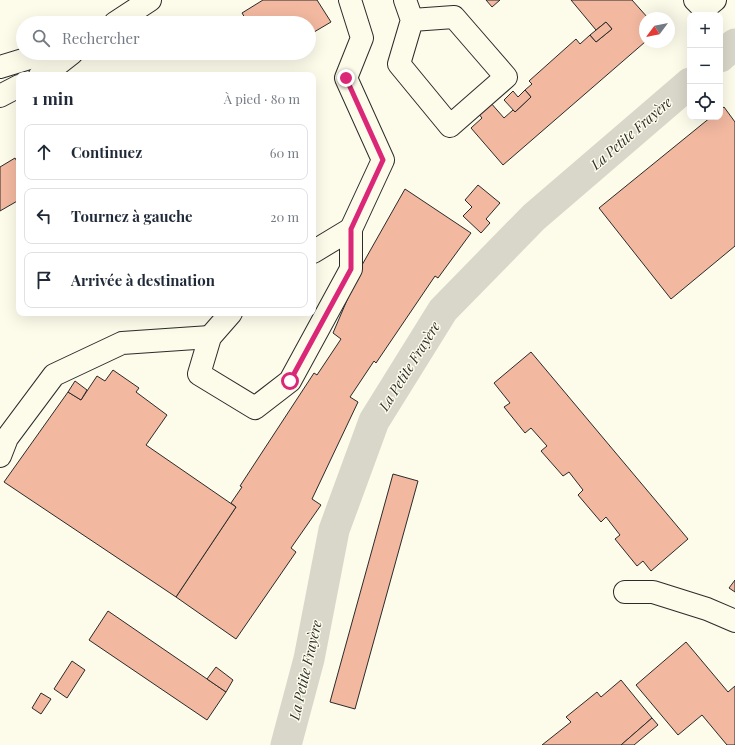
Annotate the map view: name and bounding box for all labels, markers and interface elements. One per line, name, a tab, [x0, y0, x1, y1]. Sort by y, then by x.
north arrow	[639, 12, 675, 48]
map controls	[687, 12, 723, 120]
button: +	[687, 12, 723, 48]
search box	[16, 16, 316, 60]
icon: search	[30, 27, 52, 49]
text: Rechercher	[62, 28, 140, 48]
button: −	[687, 48, 723, 84]
route end	[337, 69, 355, 87]
button: locate	[687, 84, 723, 120]
text: 1 min	[32, 87, 74, 109]
text: À pied · 80 m	[224, 90, 300, 107]
water label: La Petite Frayère	[586, 92, 676, 174]
icon: ahead	[33, 141, 55, 163]
text: Continuez	[71, 142, 142, 162]
text: 60 m	[270, 144, 299, 161]
icon: left	[33, 205, 55, 227]
text: Tournez à gauche	[71, 206, 193, 226]
text: 20 m	[270, 208, 299, 225]
icon: arrive	[33, 269, 55, 291]
text: Arrivée à destination	[71, 270, 215, 290]
water label: La Petite Frayère	[373, 318, 444, 415]
route start	[281, 372, 299, 390]
water label: La Petite Frayère	[284, 618, 326, 723]

